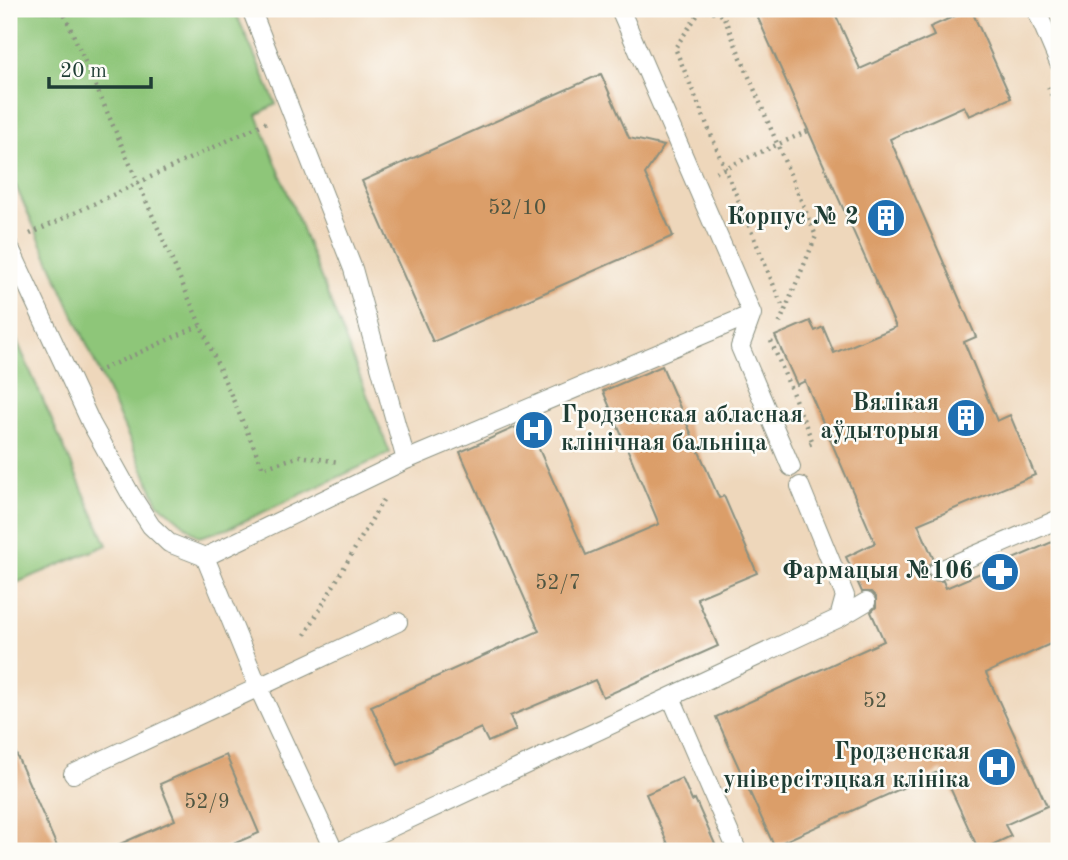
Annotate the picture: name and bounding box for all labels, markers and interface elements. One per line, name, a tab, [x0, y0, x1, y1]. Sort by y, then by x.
scale bar	[49, 46, 150, 90]
text: 20 m	[60, 61, 107, 82]
building icon: Корпус № 2	[865, 197, 907, 239]
house number: 52/10	[488, 198, 546, 219]
place label: Корпус № 2	[727, 206, 859, 230]
place label: Вялікая аўдыторыя	[820, 392, 939, 444]
building icon: Вялікая аўдыторыя	[945, 397, 987, 439]
place label: Гродзенская абласная клінічная бальніца	[561, 404, 803, 456]
hospital icon: Гродзенская абласная клінічная бальніца	[513, 409, 555, 451]
pharmacy icon: Фармацыя №106	[979, 551, 1021, 593]
place label: Фармацыя №106	[782, 560, 973, 584]
house number: 52/7	[535, 573, 581, 594]
house number: 52	[863, 691, 887, 712]
place label: Гродзенская універсітэцкая клініка	[723, 741, 970, 793]
hospital icon: Гродзенская універсітэцкая клініка	[976, 746, 1018, 788]
house number: 52/9	[184, 792, 230, 813]

